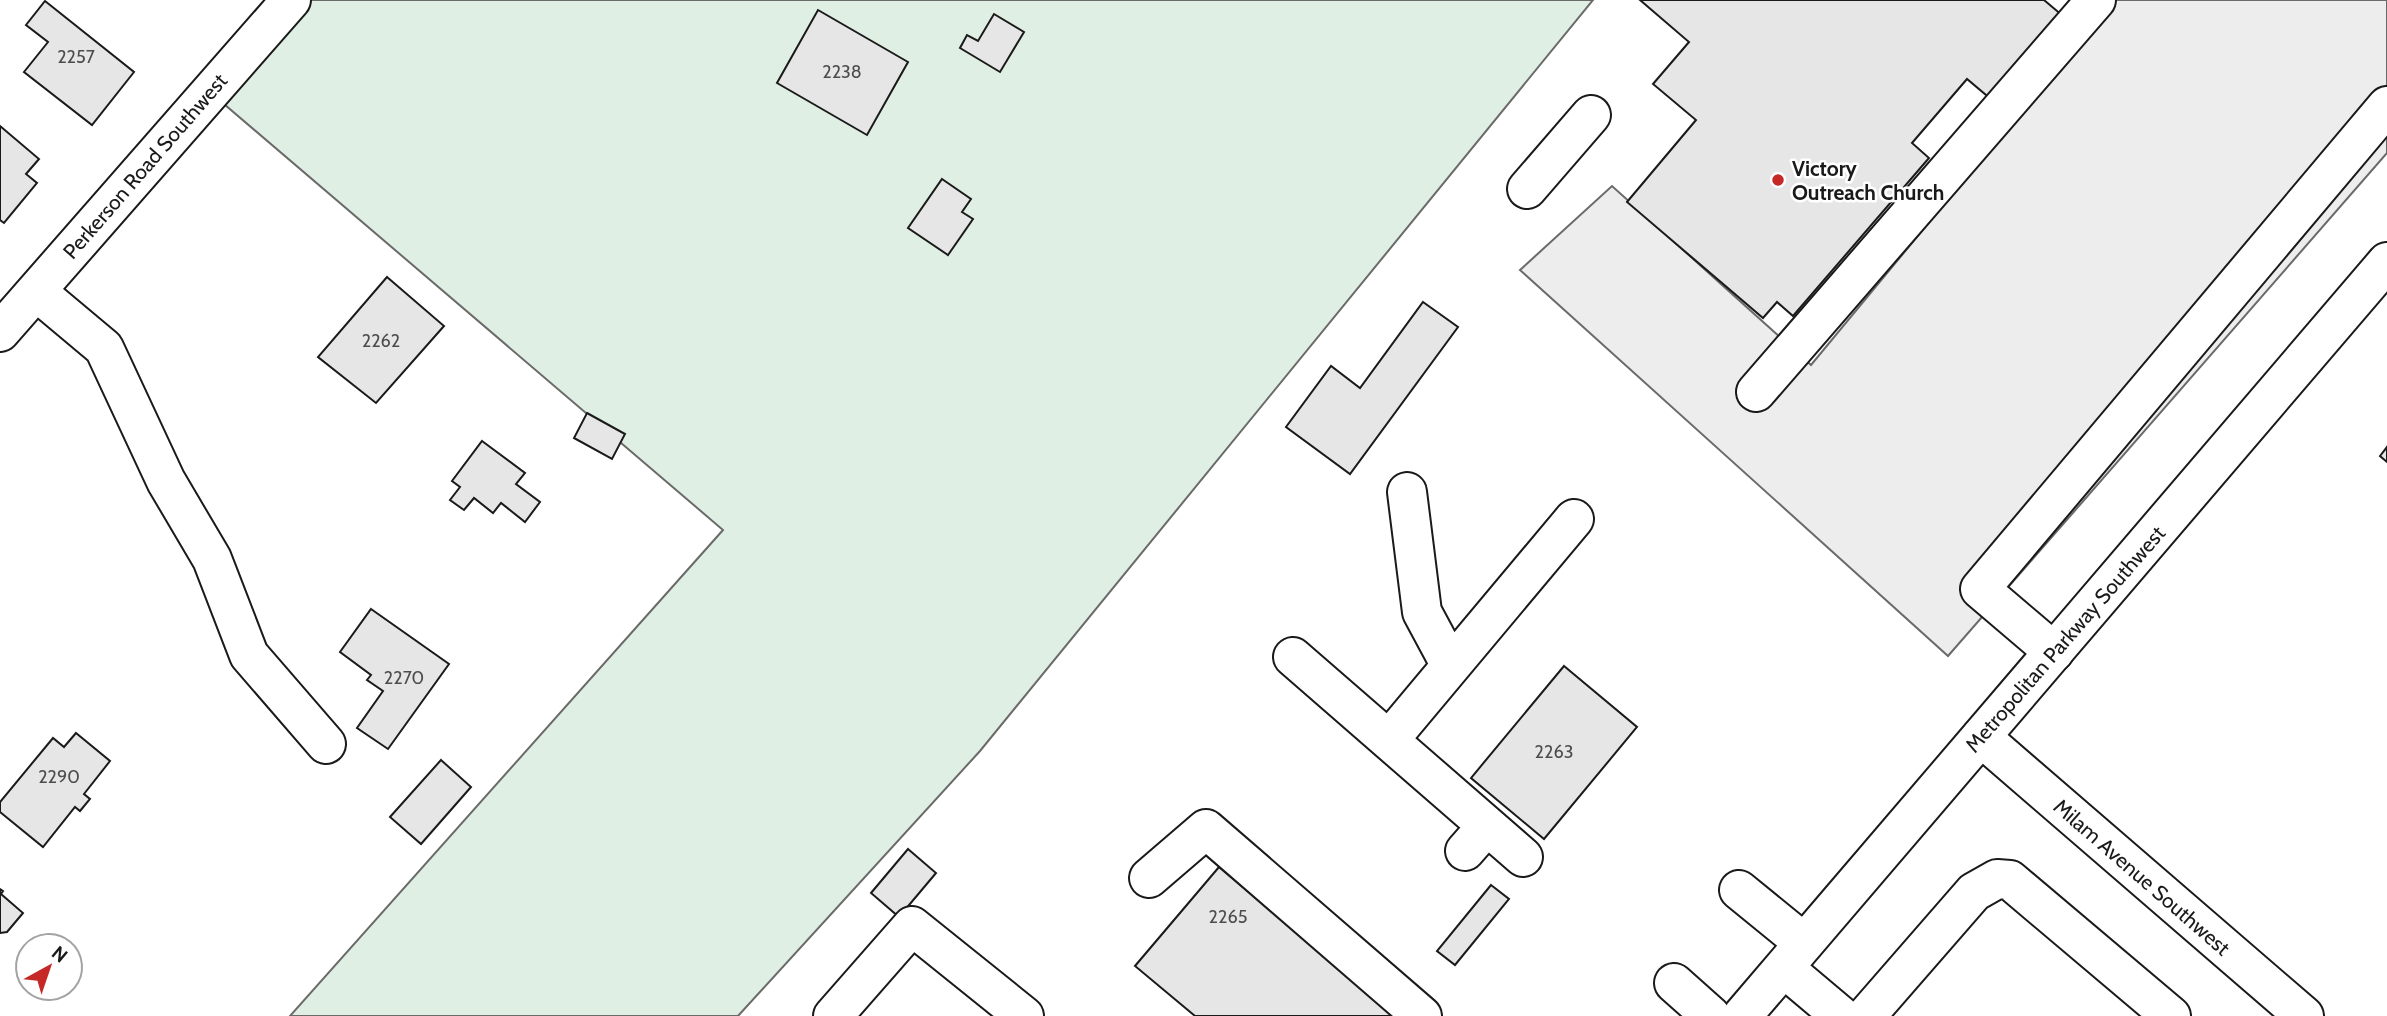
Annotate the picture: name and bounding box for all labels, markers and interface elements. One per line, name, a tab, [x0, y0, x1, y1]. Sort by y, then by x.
house number: 2257	[57, 46, 95, 68]
house number: 2238	[822, 61, 862, 83]
street label: Perkerson Road Southwest	[58, 68, 232, 264]
place label: Victory Outreach Church	[1792, 156, 1944, 205]
marker: Victory Outreach Church	[1770, 172, 1786, 188]
house number: 2262	[362, 330, 400, 352]
street label: Metropolitan Parkway Southwest	[1960, 521, 2170, 757]
house number: 2270	[384, 667, 424, 689]
house number: 2263	[1535, 741, 1573, 763]
house number: 2290	[38, 766, 80, 788]
street label: Milam Avenue Southwest	[2049, 794, 2235, 960]
house number: 2265	[1209, 906, 1247, 928]
north arrow	[14, 932, 84, 1002]
text: N	[47, 941, 72, 967]

